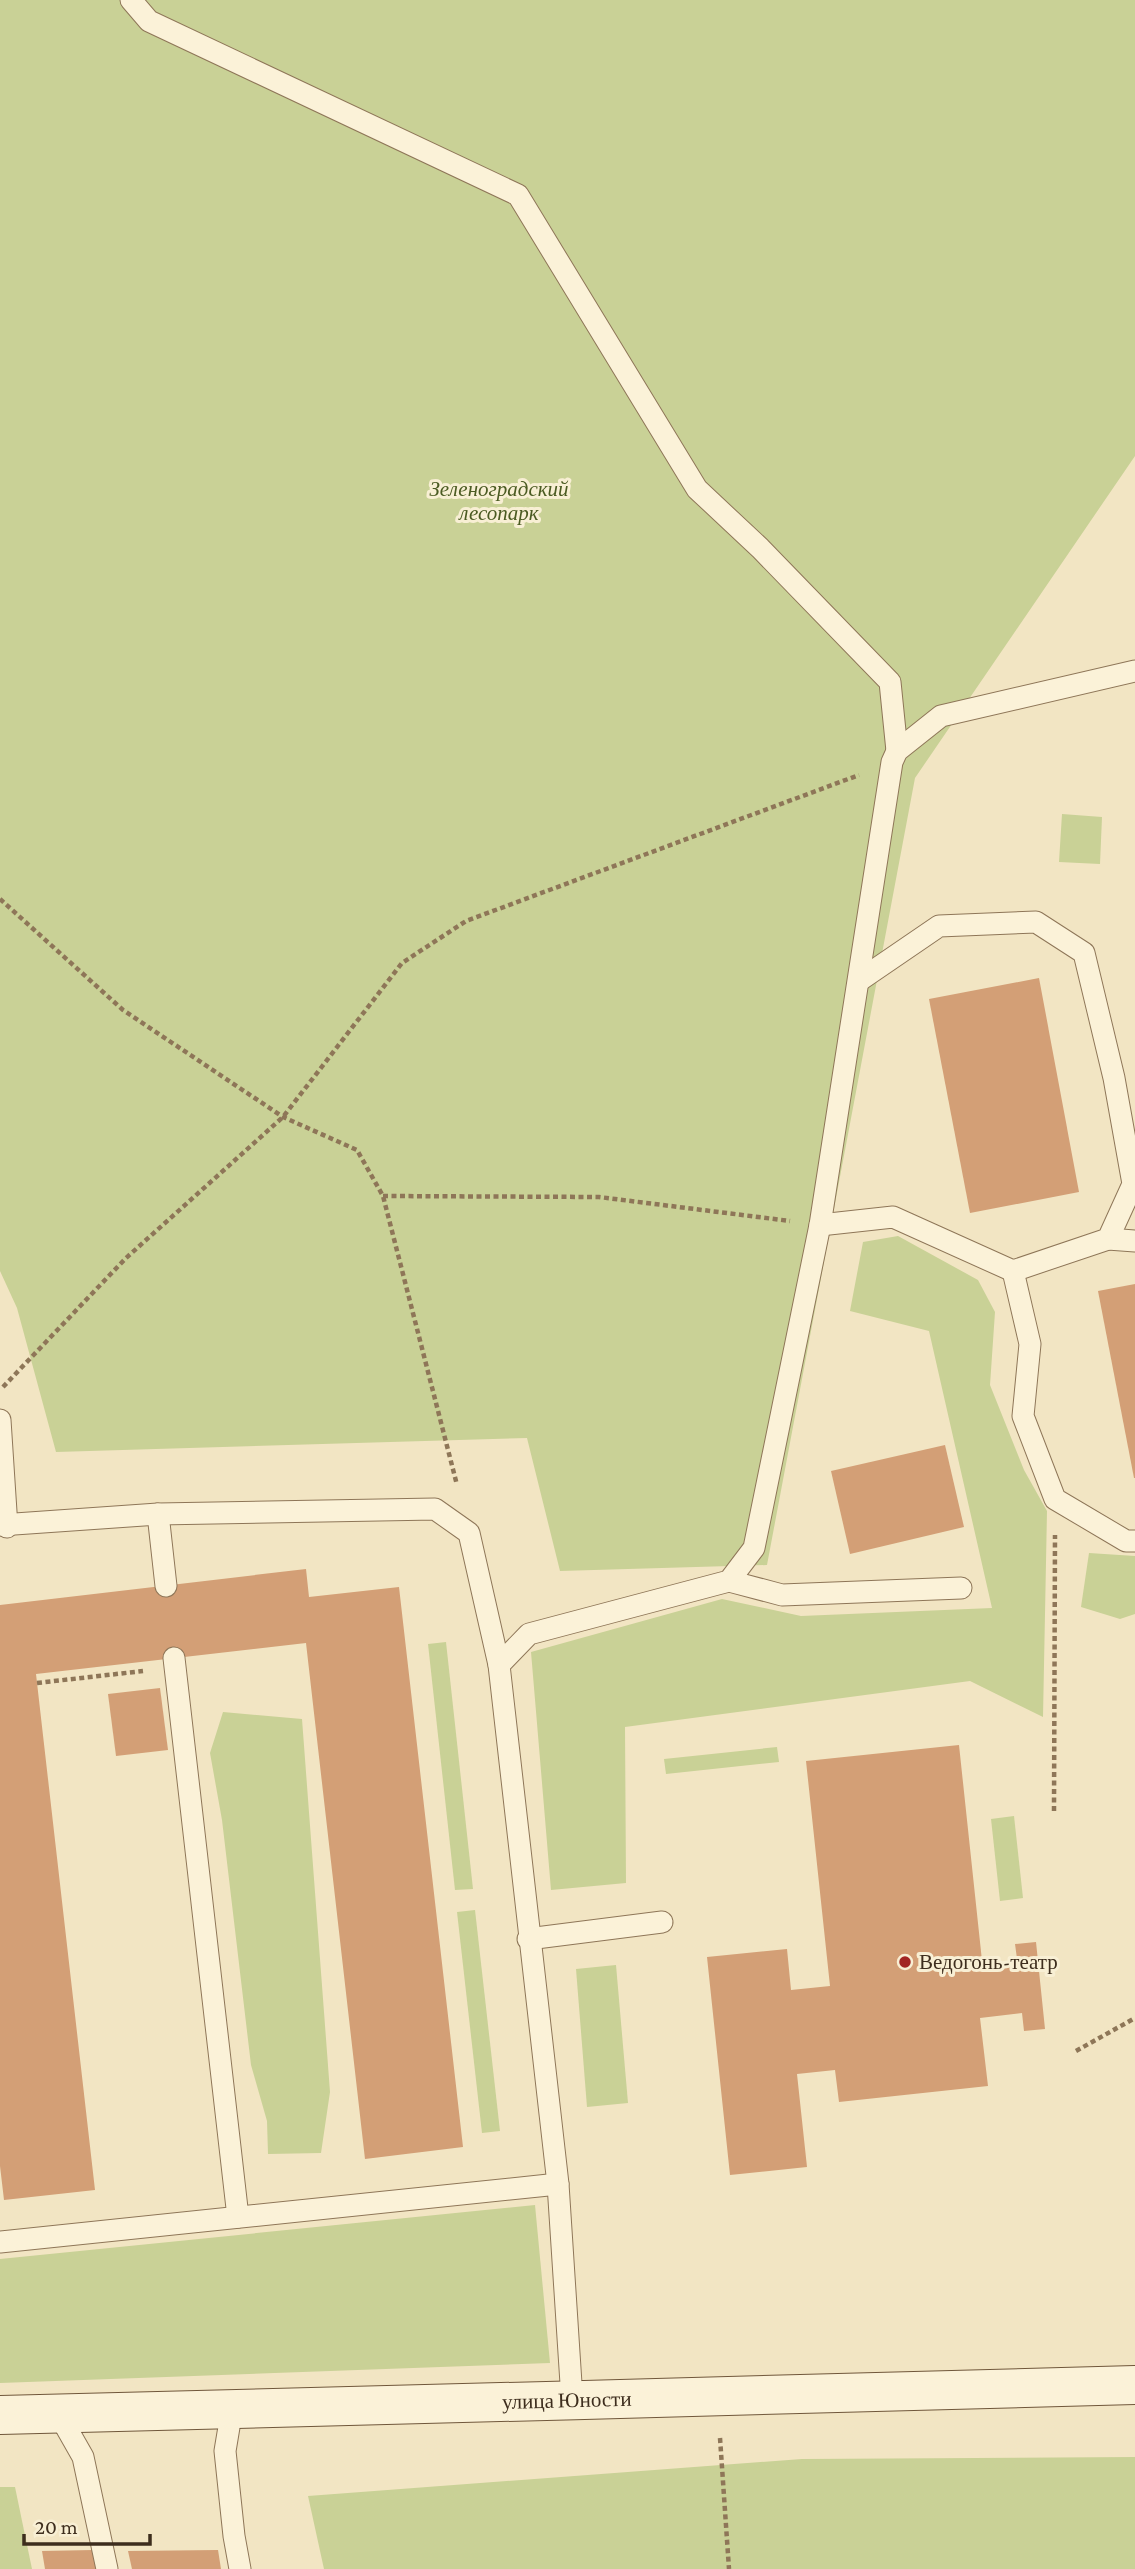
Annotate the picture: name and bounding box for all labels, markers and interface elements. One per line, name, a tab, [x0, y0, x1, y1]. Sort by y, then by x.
park label: Зеленоградский лесопарк	[429, 477, 569, 525]
place label: Ведогонь-театр	[919, 1950, 1058, 1974]
marker: Ведогонь-театр	[897, 1954, 913, 1970]
street label: улица Юности	[502, 2387, 632, 2414]
scale bar	[24, 2502, 150, 2546]
text: 20 m	[35, 2515, 78, 2539]

